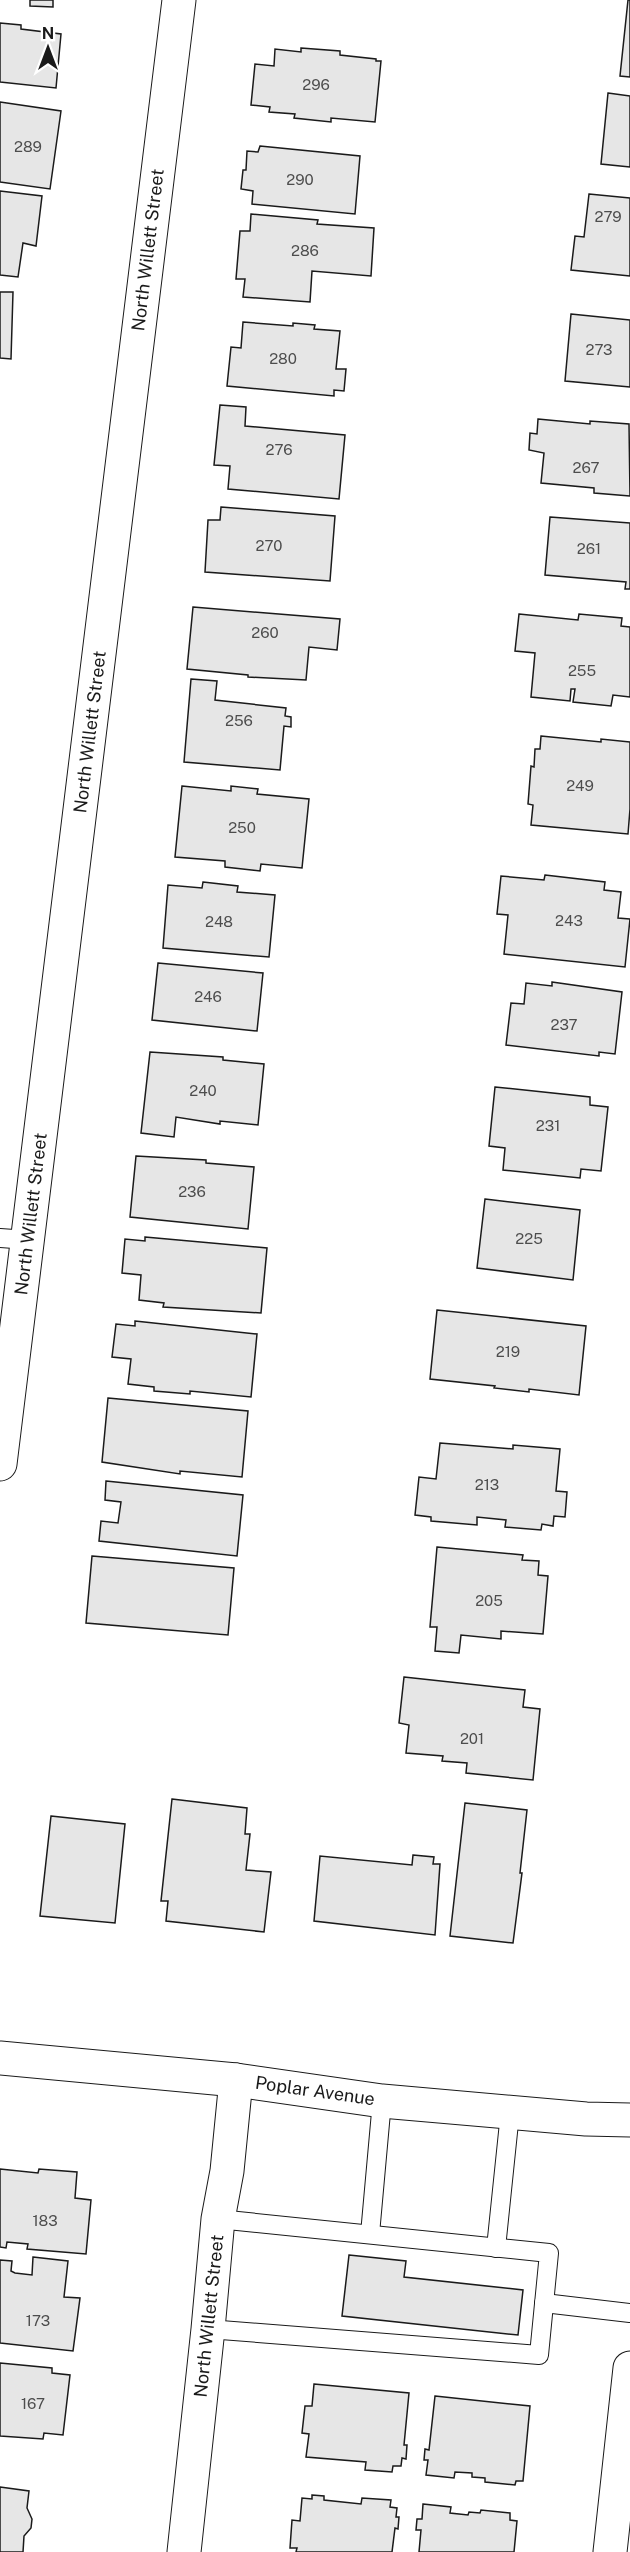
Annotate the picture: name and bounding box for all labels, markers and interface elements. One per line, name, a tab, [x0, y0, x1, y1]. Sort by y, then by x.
north arrow	[18, 18, 78, 78]
text: N	[42, 24, 54, 43]
house number: 296	[302, 76, 330, 93]
house number: 289	[14, 138, 42, 155]
street label: North Willett Street	[127, 168, 168, 332]
house number: 290	[286, 171, 314, 188]
house number: 279	[594, 208, 622, 225]
house number: 286	[291, 242, 319, 259]
house number: 273	[585, 341, 613, 358]
house number: 280	[269, 350, 297, 367]
house number: 276	[266, 441, 293, 458]
house number: 267	[572, 459, 600, 476]
house number: 270	[256, 537, 282, 554]
house number: 261	[577, 540, 601, 557]
house number: 260	[251, 624, 279, 641]
street label: North Willett Street	[69, 650, 110, 814]
house number: 255	[568, 662, 596, 679]
house number: 256	[225, 712, 253, 729]
house number: 249	[566, 777, 594, 794]
house number: 250	[228, 819, 256, 836]
house number: 243	[555, 912, 583, 929]
house number: 248	[205, 913, 233, 930]
house number: 246	[194, 988, 222, 1005]
house number: 237	[550, 1016, 578, 1033]
house number: 240	[189, 1082, 217, 1099]
house number: 231	[536, 1117, 560, 1134]
street label: North Willett Street	[10, 1132, 51, 1296]
house number: 236	[178, 1183, 206, 1200]
house number: 225	[515, 1230, 543, 1247]
house number: 219	[496, 1343, 520, 1360]
house number: 213	[475, 1476, 499, 1493]
house number: 205	[475, 1592, 503, 1609]
house number: 201	[460, 1730, 484, 1747]
street label: Poplar Avenue	[254, 2072, 376, 2109]
house number: 183	[32, 2212, 58, 2229]
street label: North Willett Street	[190, 2234, 227, 2398]
house number: 173	[26, 2312, 50, 2329]
house number: 167	[21, 2395, 45, 2412]

